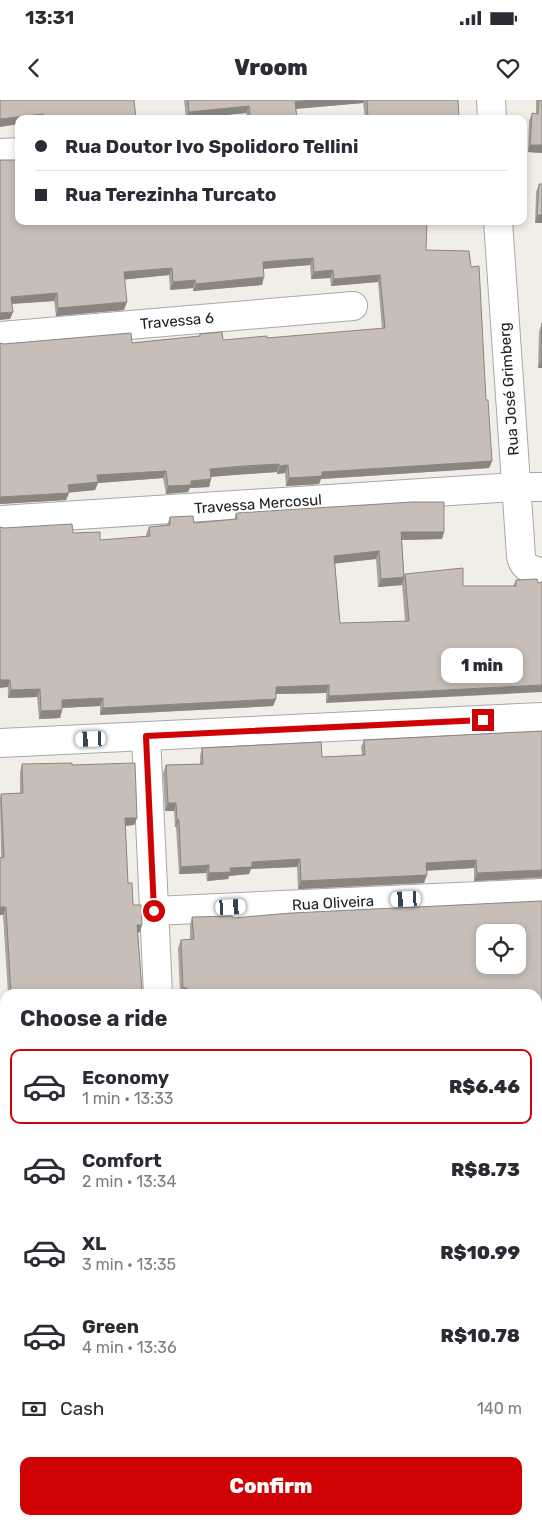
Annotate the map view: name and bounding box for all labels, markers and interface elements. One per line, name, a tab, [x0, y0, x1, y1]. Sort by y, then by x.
text: 13:31	[25, 6, 74, 29]
icon: back	[20, 54, 48, 82]
text: Vroom	[234, 54, 308, 81]
icon: heart	[494, 54, 522, 82]
text: Rua Doutor Ivo Spolidoro Tellini	[65, 135, 358, 158]
text: Rua Terezinha Turcato	[65, 183, 276, 206]
street label: Travessa 6	[139, 309, 215, 333]
street label: Rua José Grimberg	[495, 322, 523, 456]
street label: Travessa Mercosul	[194, 491, 322, 517]
callout: 1 min	[442, 648, 524, 682]
text: 1 min	[461, 656, 503, 675]
route end	[472, 709, 494, 731]
car	[75, 731, 106, 747]
car	[390, 891, 421, 907]
street label: Rua Oliveira	[291, 892, 375, 914]
car	[215, 899, 246, 915]
route start	[143, 900, 165, 922]
map controls	[476, 924, 526, 974]
button: locate	[476, 924, 526, 974]
text: Choose a ride	[20, 1005, 167, 1032]
icon: car	[22, 1064, 67, 1109]
text: Economy	[82, 1066, 169, 1089]
text: R$6.46	[449, 1075, 520, 1098]
text: 1 min · 13:33	[82, 1089, 173, 1108]
icon: car	[22, 1147, 67, 1192]
text: Comfort	[82, 1149, 162, 1172]
text: R$8.73	[451, 1158, 520, 1181]
text: 2 min · 13:34	[82, 1172, 176, 1191]
icon: car	[22, 1230, 67, 1275]
text: XL	[82, 1232, 106, 1255]
text: R$10.99	[440, 1241, 520, 1264]
text: 3 min · 13:35	[82, 1255, 176, 1274]
icon: car	[22, 1313, 67, 1358]
text: Green	[82, 1315, 139, 1338]
text: R$10.78	[441, 1324, 520, 1347]
text: 4 min · 13:36	[82, 1338, 177, 1357]
icon: cash	[20, 1395, 48, 1423]
text: Cash	[60, 1397, 104, 1420]
text: 140 m	[477, 1399, 522, 1418]
button: Confirm	[20, 1457, 522, 1515]

